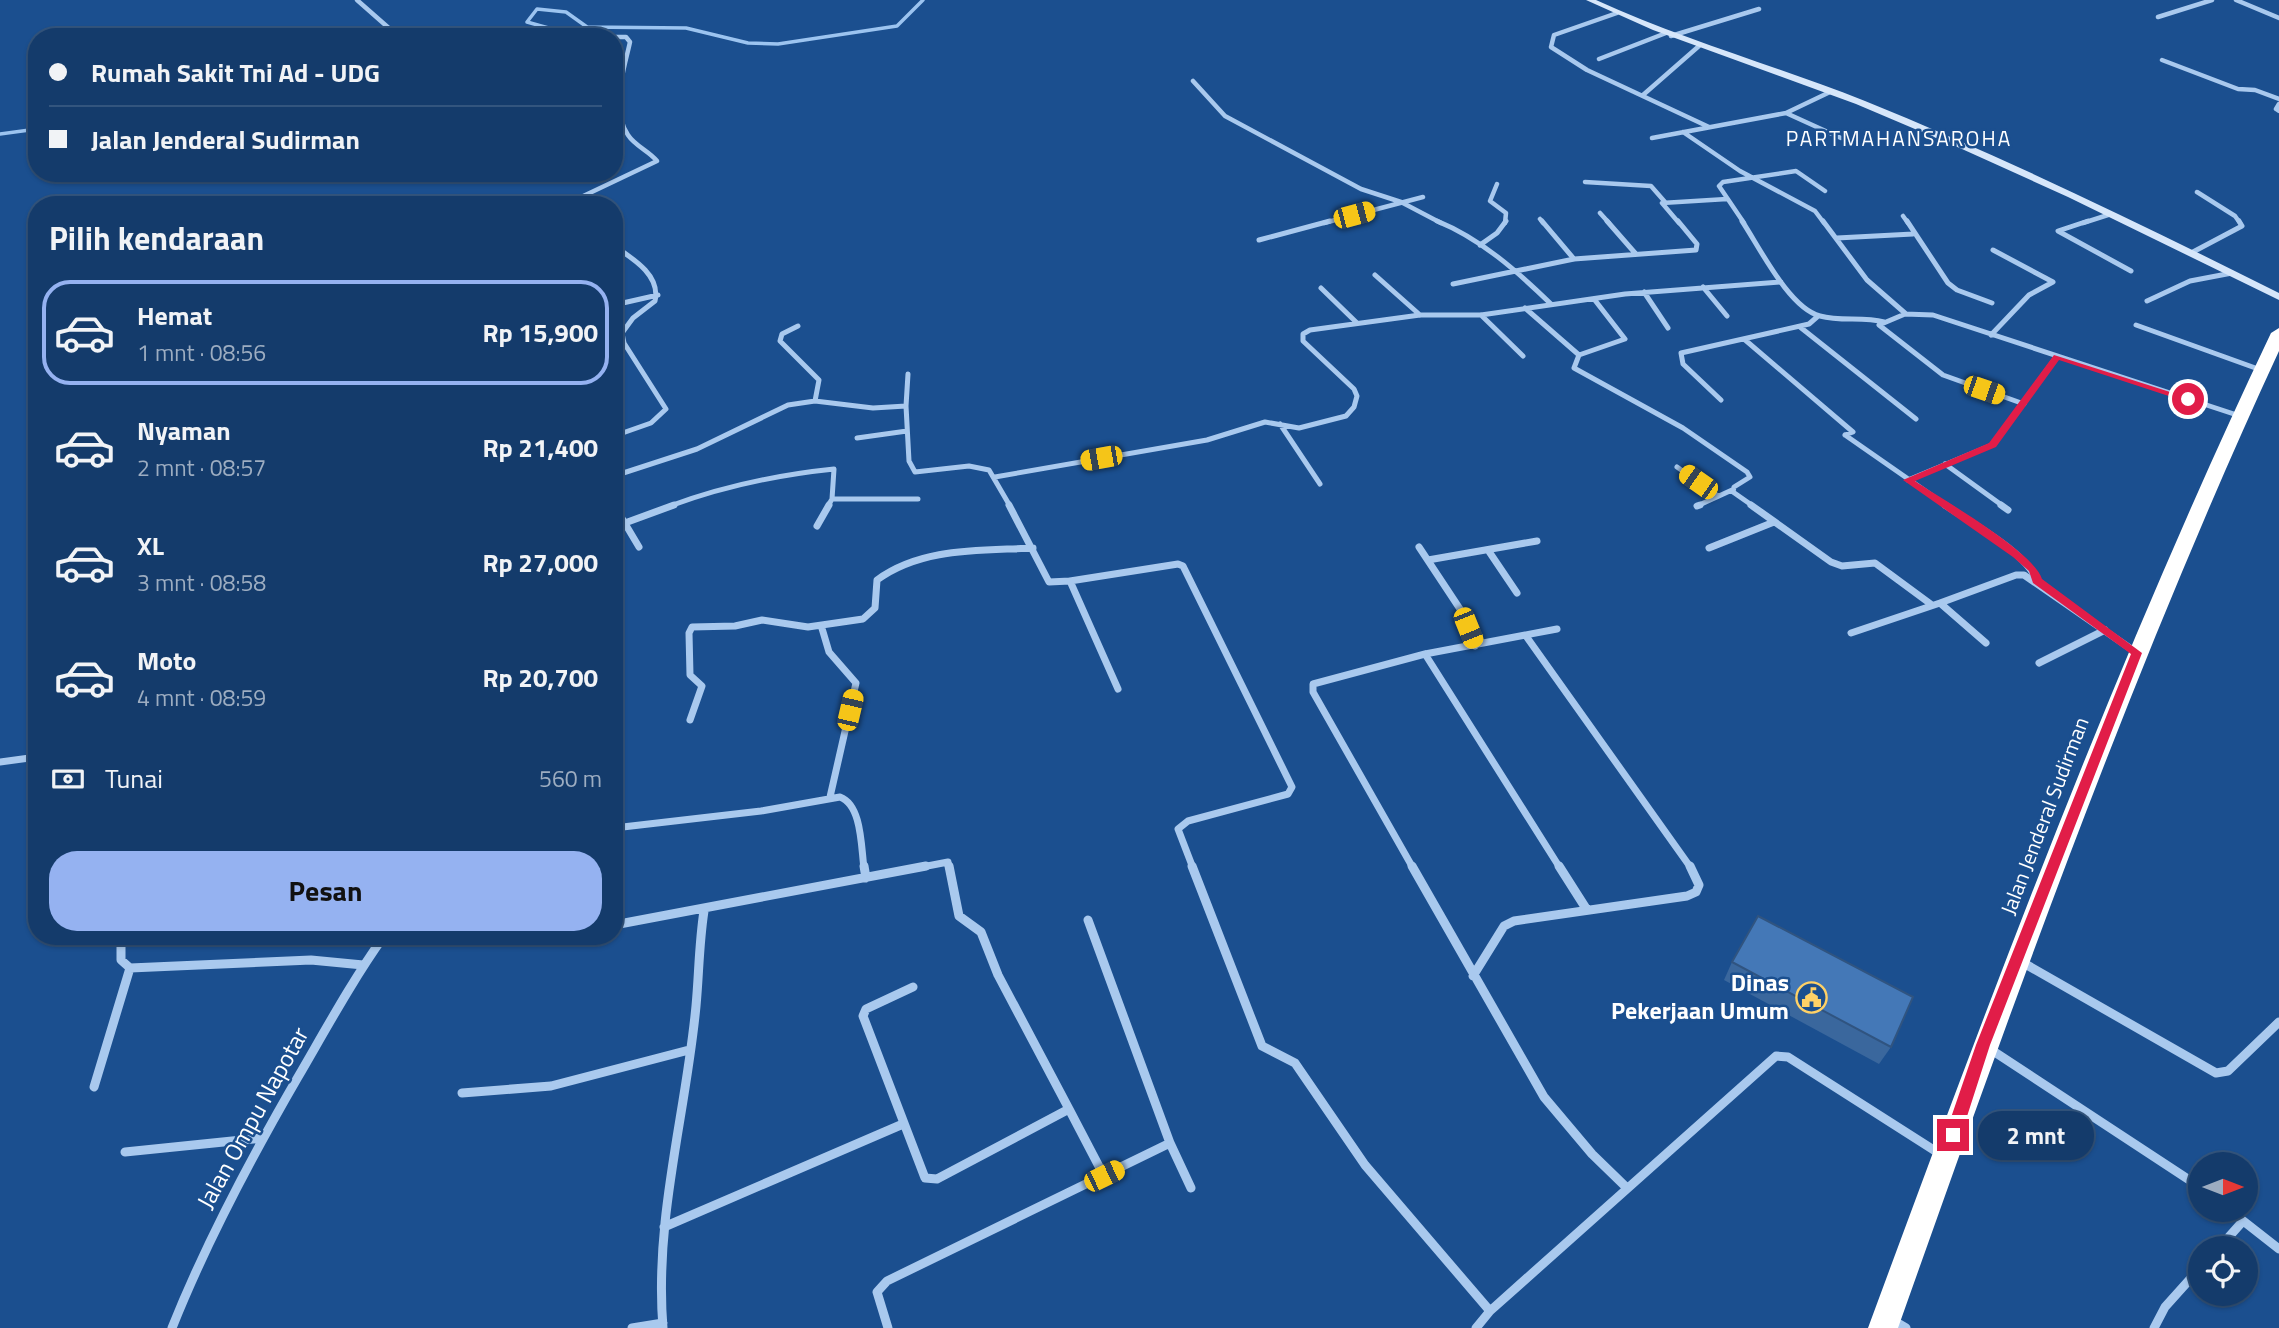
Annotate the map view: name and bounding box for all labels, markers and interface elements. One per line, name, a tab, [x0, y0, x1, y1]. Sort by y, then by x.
text: Rumah Sakit Tni Ad - UDG	[91, 53, 380, 92]
text: Jalan Jenderal Sudirman	[91, 120, 360, 159]
district label: PARTMAHANSAROHA	[1786, 122, 2012, 154]
car	[1331, 199, 1378, 231]
text: Pilih kendaraan	[49, 214, 264, 262]
text: Hemat	[137, 296, 212, 335]
icon: car	[53, 301, 116, 364]
text: Rp 15,900	[482, 313, 598, 352]
text: 1 mnt · 08:56	[137, 335, 266, 370]
car	[1961, 373, 2008, 407]
route start	[2172, 383, 2204, 415]
text: Nyaman	[137, 411, 231, 450]
icon: car	[53, 416, 116, 479]
text: Rp 21,400	[482, 428, 598, 467]
car	[1079, 444, 1124, 472]
text: 2 mnt · 08:57	[137, 450, 266, 485]
car	[1675, 461, 1722, 503]
text: XL	[137, 526, 164, 565]
icon: car	[53, 531, 116, 594]
text: Rp 27,000	[482, 543, 598, 582]
text: 3 mnt · 08:58	[137, 565, 266, 600]
car	[1451, 605, 1486, 651]
text: Moto	[137, 641, 196, 680]
icon: car	[53, 646, 116, 709]
text: Rp 20,700	[482, 658, 598, 697]
text: 4 mnt · 08:59	[137, 680, 266, 715]
car	[836, 687, 865, 733]
street label: Jalan Jenderal Sudirman	[1992, 712, 2097, 919]
text: Tunai	[105, 759, 163, 798]
icon: cash	[49, 760, 87, 798]
text: 560 m	[539, 761, 602, 796]
button: Pesan	[49, 851, 602, 931]
place label: Dinas Pekerjaan Umum	[1611, 964, 1789, 1028]
public building icon: Dinas Pekerjaan Umum	[1795, 980, 1829, 1014]
street label: Jalan Ompu Napotar	[187, 1020, 317, 1215]
callout: 2 mnt	[1978, 1110, 2093, 1160]
text: 2 mnt	[2007, 1118, 2065, 1153]
route end	[1937, 1119, 1969, 1151]
north arrow	[2188, 1152, 2258, 1222]
map controls	[2188, 1152, 2258, 1306]
car	[1081, 1157, 1128, 1195]
button: locate	[2188, 1236, 2258, 1306]

